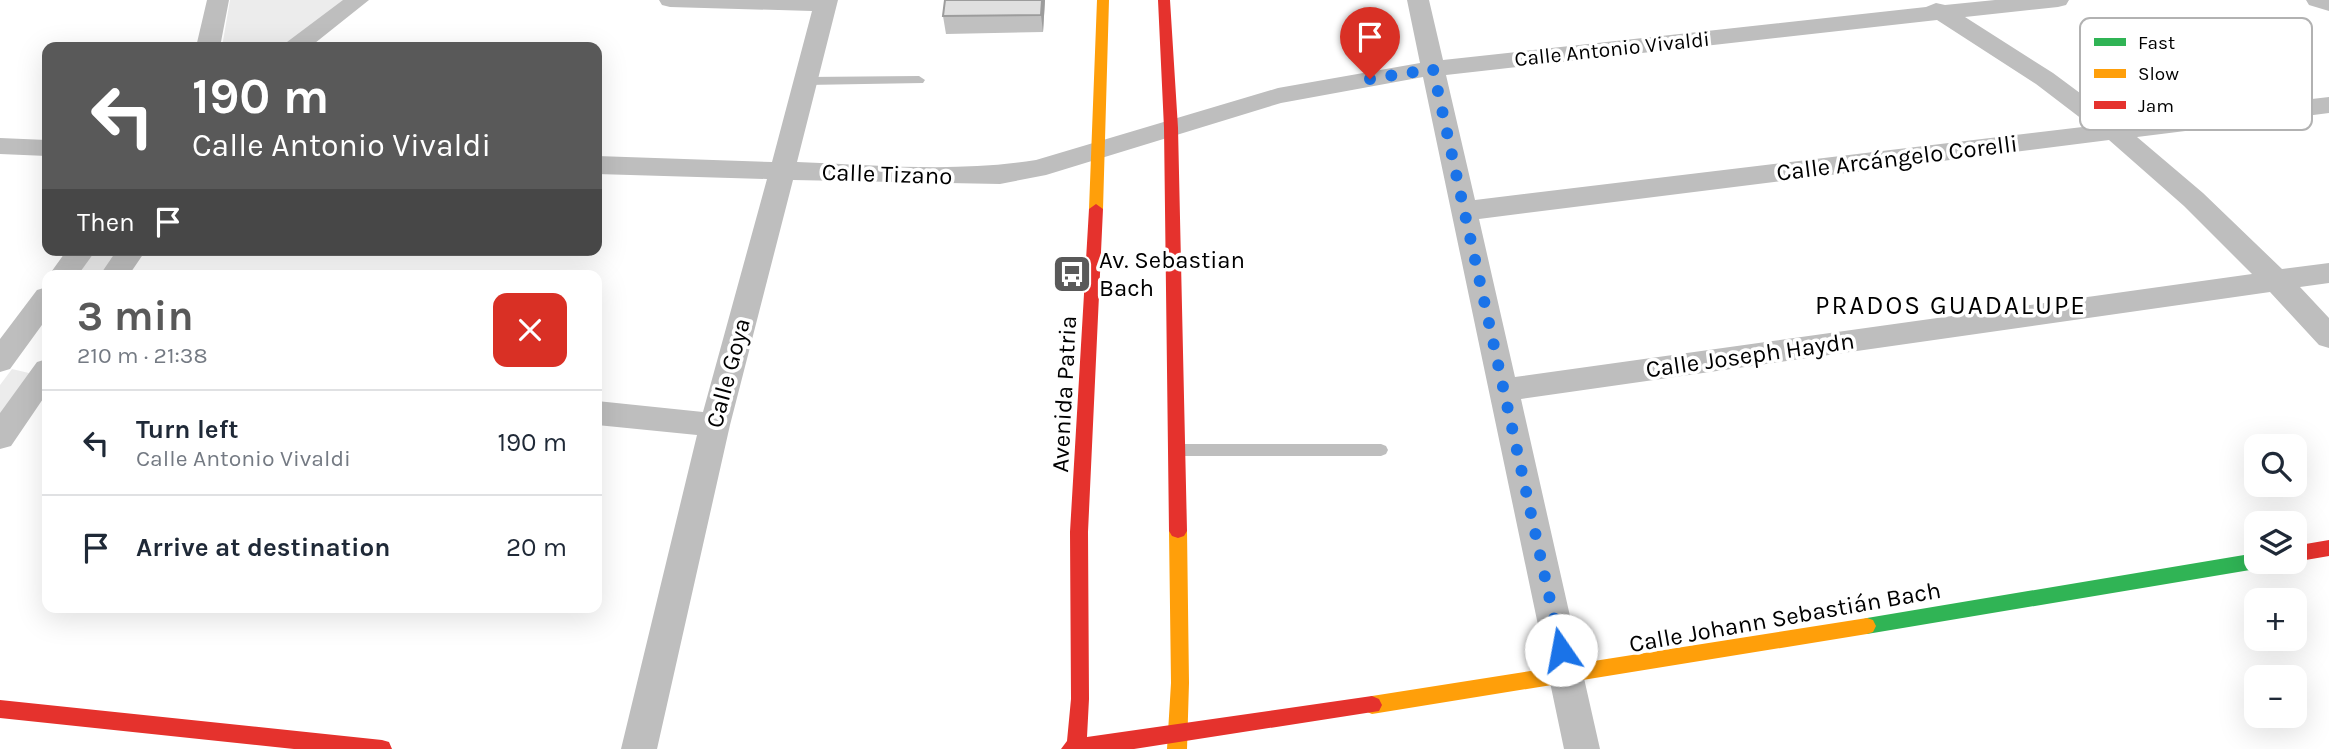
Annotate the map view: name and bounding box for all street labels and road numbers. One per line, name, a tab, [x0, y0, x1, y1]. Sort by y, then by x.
street label: Calle Antonio Vivaldi	[1513, 27, 1711, 71]
street label: Calle Arcángelo Corelli	[1775, 129, 2019, 187]
street label: Calle Tizano	[821, 158, 953, 190]
street label: Calle Goya	[700, 315, 756, 431]
street label: Avenida Patria	[1046, 315, 1082, 473]
street label: Calle Joseph Haydn	[1644, 326, 1856, 384]
street label: Calle Johann Sebastián Bach	[1627, 576, 1943, 658]

